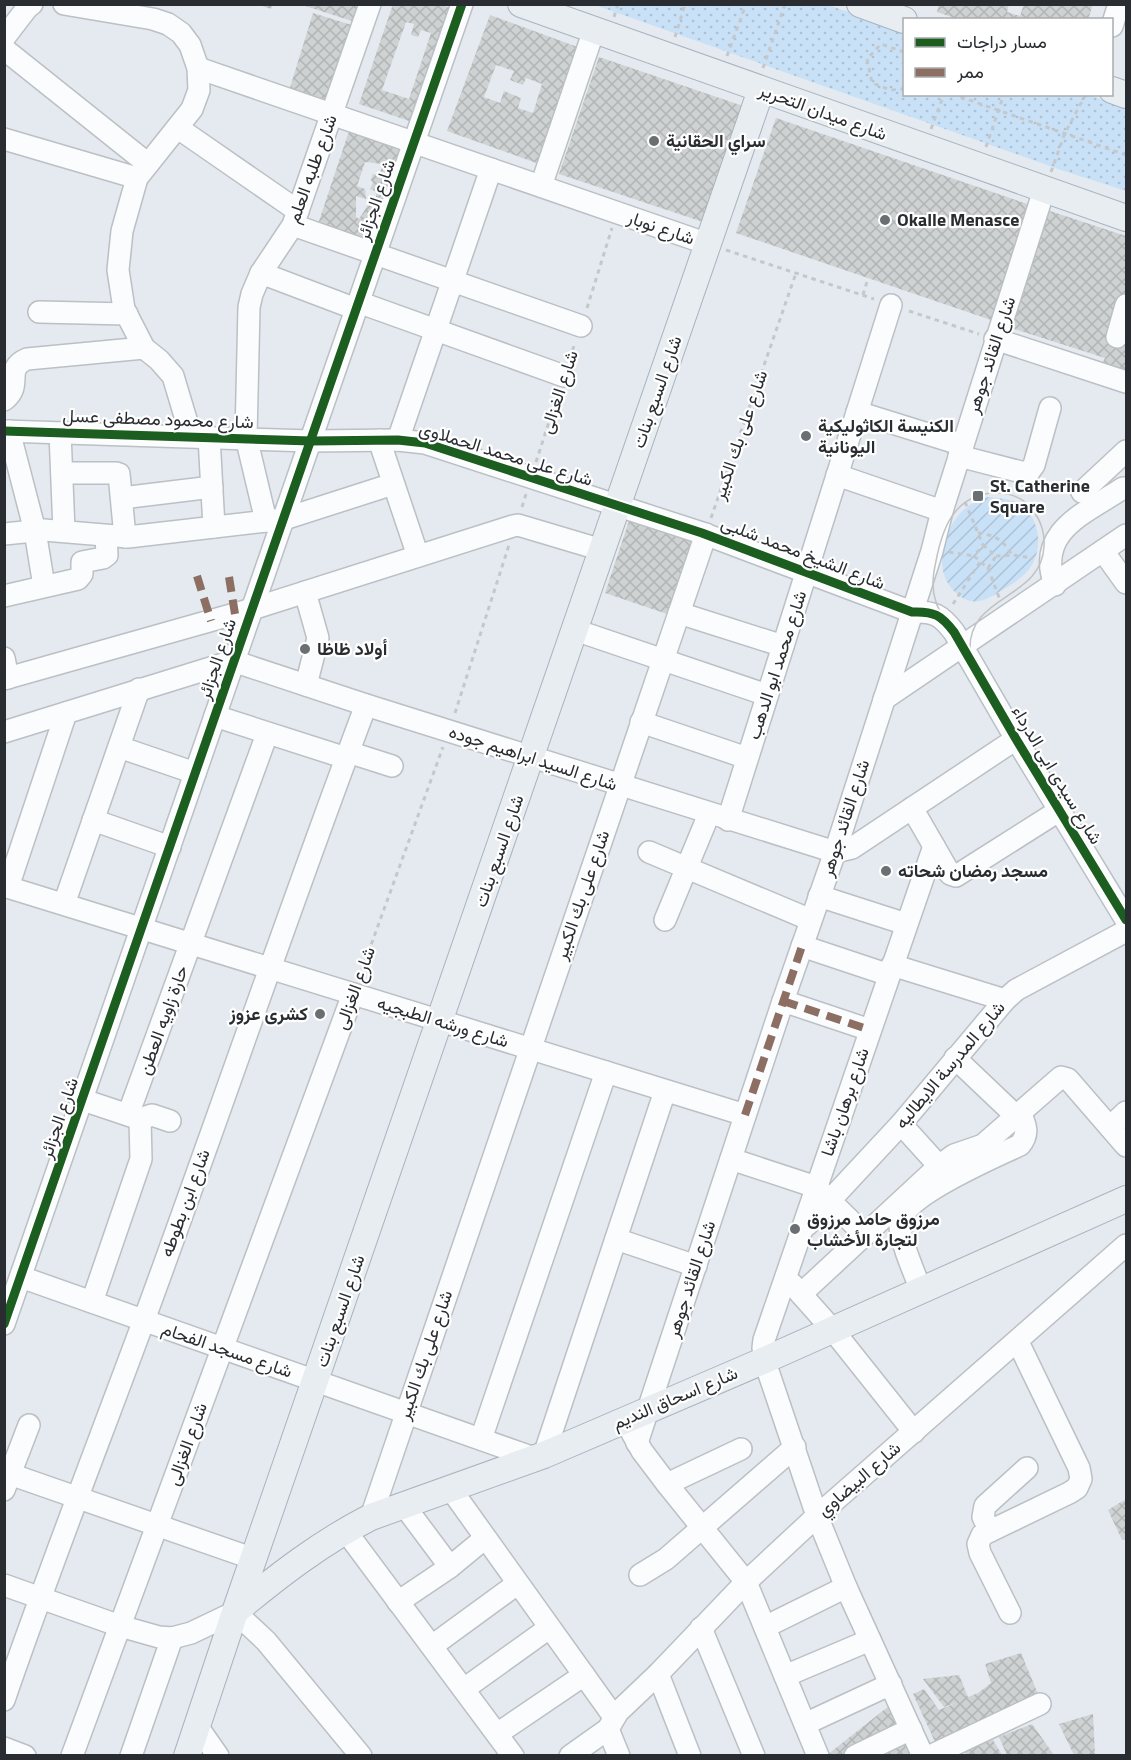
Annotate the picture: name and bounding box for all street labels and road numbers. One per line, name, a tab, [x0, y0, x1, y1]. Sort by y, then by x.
street label: شارع ميدان التحرير	[754, 76, 891, 147]
street label: شارع طلبه العلم	[279, 111, 344, 227]
street label: شارع الجزائر	[349, 156, 402, 245]
street label: شارع نوبار	[623, 203, 698, 252]
street label: شارع القائد جوهر	[959, 293, 1022, 418]
street label: شارع السبع بنات	[625, 332, 688, 452]
street label: شارع الغزالى	[532, 346, 585, 437]
street label: شارع على بك الكبير	[704, 366, 774, 504]
street label: شارع محمود مصطفى عسل	[62, 402, 254, 435]
street label: شارع على محمد الحملاوى	[416, 414, 596, 493]
street label: شارع الشيخ محمد شلبى	[717, 509, 889, 596]
street label: شارع محمد ابو الدهب	[740, 587, 813, 743]
street label: شارع الجزائر	[190, 615, 243, 704]
street label: شارع سيدى ابى الدرداء	[1005, 700, 1110, 849]
street label: شارع السيد ابراهيم جوده	[445, 718, 621, 798]
street label: شارع القائد جوهر	[813, 756, 876, 881]
street label: شارع السبع بنات	[467, 791, 530, 911]
street label: شارع على بك الكبير	[546, 826, 616, 964]
street label: شارع الغزالى	[327, 943, 382, 1033]
street label: حارة زاويه العطن	[130, 961, 195, 1078]
street label: شارع ورشه الطبجيه	[374, 989, 512, 1054]
street label: شارع المدرسة الايطاليه	[888, 995, 1011, 1134]
street label: شارع برهان باشا	[813, 1044, 876, 1160]
street label: شارع الجزائر	[32, 1074, 85, 1163]
street label: شارع ابن بطوطه	[153, 1145, 217, 1261]
street label: شارع القائد جوهر	[659, 1217, 722, 1342]
street label: شارع السبع بنات	[308, 1251, 371, 1371]
street label: شارع على بك الكبير	[389, 1286, 459, 1424]
street label: شارع مسجد الفحام	[158, 1314, 296, 1385]
street label: شارع اسحاق النديم	[608, 1359, 742, 1436]
street label: شارع الغزالى	[159, 1399, 214, 1489]
street label: شارع البيضاوي	[811, 1435, 908, 1524]

